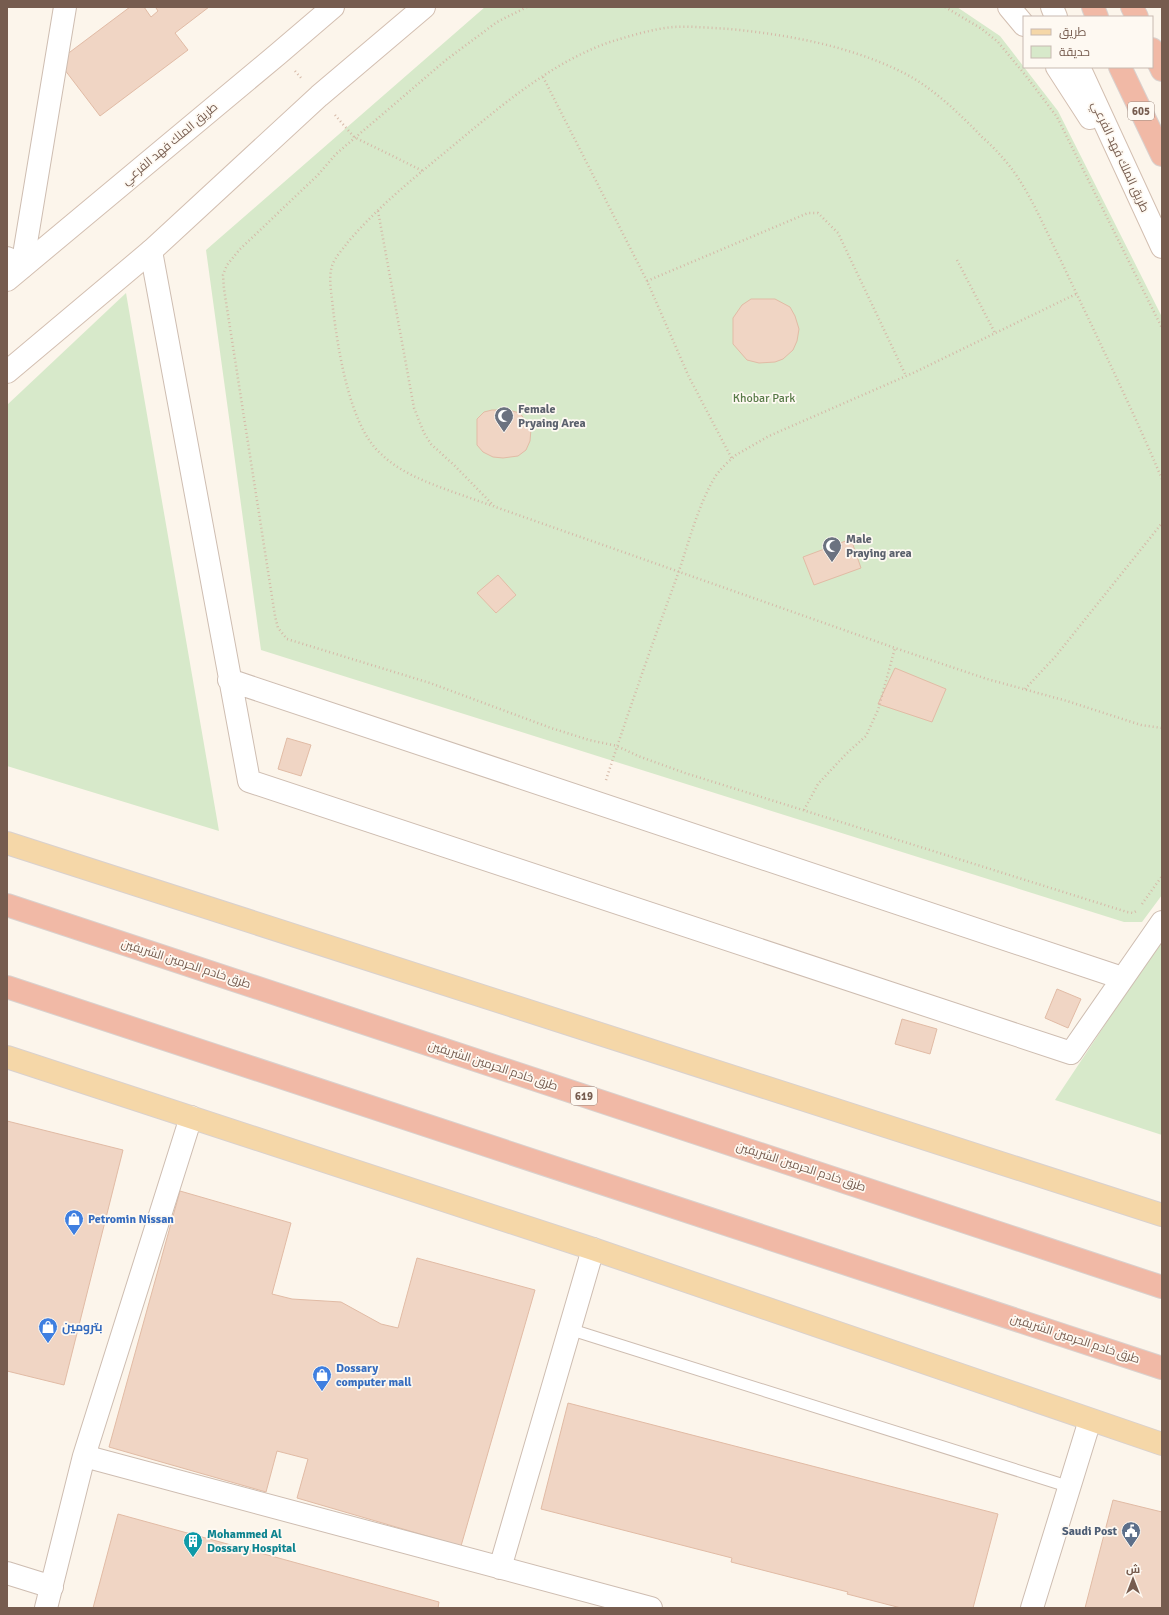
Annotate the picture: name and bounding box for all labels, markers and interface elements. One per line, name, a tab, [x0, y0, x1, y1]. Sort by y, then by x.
legend	[1023, 16, 1153, 68]
text: طريق	[1059, 25, 1087, 40]
text: حديقة	[1059, 45, 1090, 60]
street label: طريق الملك فهد الفرعي	[119, 99, 222, 190]
street label: طريق الملك فهد الفرعي	[1086, 99, 1152, 216]
road number: 605	[1128, 102, 1154, 120]
park label: Khobar Park	[733, 391, 795, 406]
place label: Female Pryaing Area	[518, 402, 586, 431]
mosque icon: Female Pryaing Area	[493, 405, 515, 433]
place label: Male Praying area	[846, 532, 912, 561]
mosque icon: Male Praying area	[821, 535, 843, 563]
street label: طرق خادم الحرمين الشريفين	[119, 936, 253, 992]
street label: طرق خادم الحرمين الشريفين	[426, 1038, 560, 1094]
road number: 619	[571, 1087, 597, 1105]
street label: طرق خادم الحرمين الشريفين	[734, 1139, 868, 1195]
shop icon: Petromin Nissan	[63, 1208, 85, 1236]
place label: Petromin Nissan	[88, 1212, 174, 1227]
street label: طرق خادم الحرمين الشريفين	[1008, 1311, 1142, 1367]
shop icon: بترومين	[37, 1316, 59, 1344]
place label: بترومين	[62, 1320, 103, 1335]
place label: Dossary computer mall	[336, 1361, 412, 1390]
shop icon: Dossary computer mall	[311, 1364, 333, 1392]
public building icon: Saudi Post	[1120, 1520, 1142, 1548]
place label: Saudi Post	[1062, 1524, 1117, 1539]
place label: Mohammed Al Dossary Hospital	[207, 1527, 296, 1556]
building icon: Mohammed Al Dossary Hospital	[182, 1530, 204, 1558]
north arrow	[1113, 1559, 1153, 1599]
text: ش	[1126, 1563, 1140, 1576]

